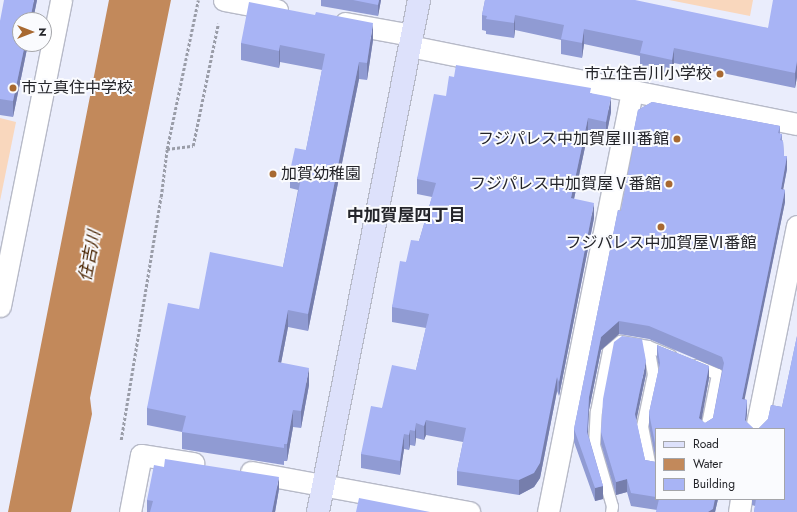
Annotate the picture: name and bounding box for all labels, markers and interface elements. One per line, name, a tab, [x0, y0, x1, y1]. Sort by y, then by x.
north arrow	[12, 12, 52, 52]
text: N	[35, 28, 51, 36]
place label: 市立住吉川小学校	[584, 64, 712, 84]
marker: 市立住吉川小学校	[715, 69, 725, 79]
place label: 市立真住中学校	[21, 78, 133, 98]
marker: 市立真住中学校	[8, 83, 18, 93]
place label: フジパレス中加賀屋Ⅲ番館	[477, 129, 669, 149]
marker: フジパレス中加賀屋Ⅲ番館	[672, 134, 682, 144]
place label: 加賀幼稚園	[281, 164, 361, 184]
marker: 加賀幼稚園	[268, 169, 278, 179]
place label: フジパレス中加賀屋Ⅴ番館	[469, 174, 661, 194]
marker: フジパレス中加賀屋Ⅴ番館	[664, 179, 674, 189]
district label: 中加賀屋四丁目	[347, 206, 465, 226]
marker: フジパレス中加賀屋Ⅵ番館	[656, 222, 666, 232]
water label: 住吉川	[75, 229, 105, 283]
place label: フジパレス中加賀屋Ⅵ番館	[565, 233, 757, 253]
legend	[655, 428, 785, 500]
text: Road	[693, 435, 719, 453]
text: Water	[693, 455, 723, 473]
text: Building	[693, 475, 735, 493]

